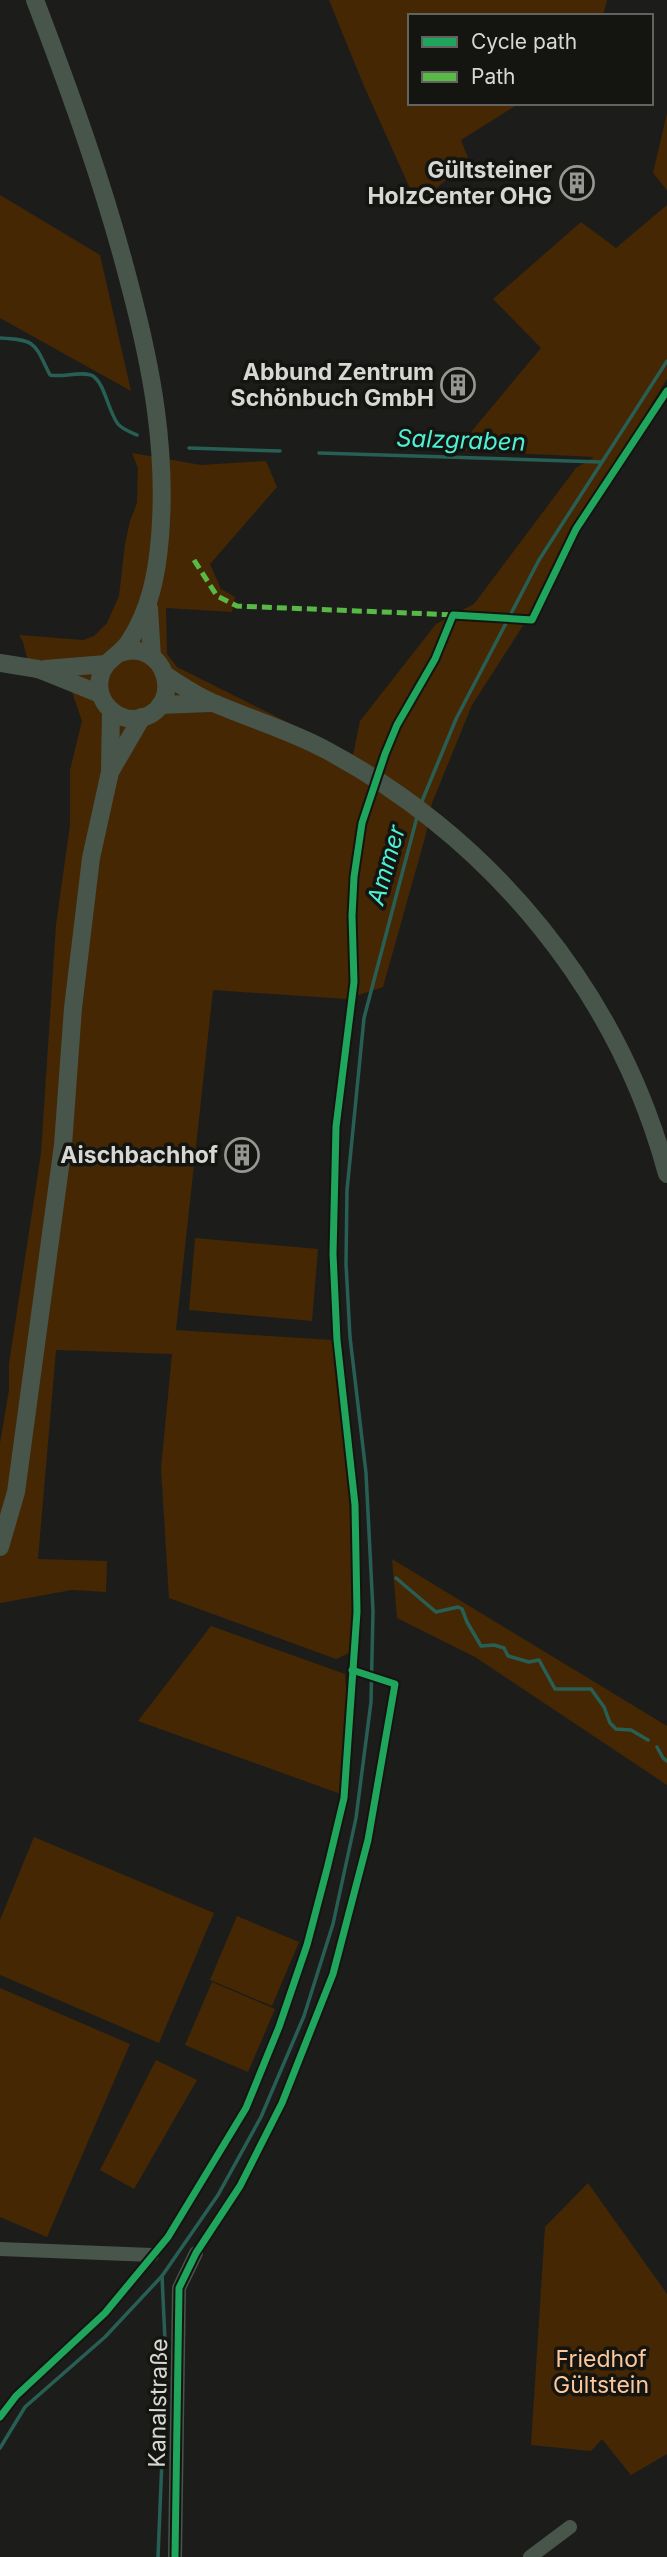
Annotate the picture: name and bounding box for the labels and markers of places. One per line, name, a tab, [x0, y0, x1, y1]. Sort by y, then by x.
place label: Gültsteiner HolzCenter OHG	[367, 156, 552, 210]
building icon: Gültsteiner HolzCenter OHG	[558, 164, 596, 202]
place label: Abbund Zentrum Schönbuch GmbH	[231, 358, 434, 412]
building icon: Abbund Zentrum Schönbuch GmbH	[439, 366, 477, 404]
building icon: Aischbachhof	[223, 1136, 261, 1174]
place label: Aischbachhof	[60, 1141, 218, 1169]

